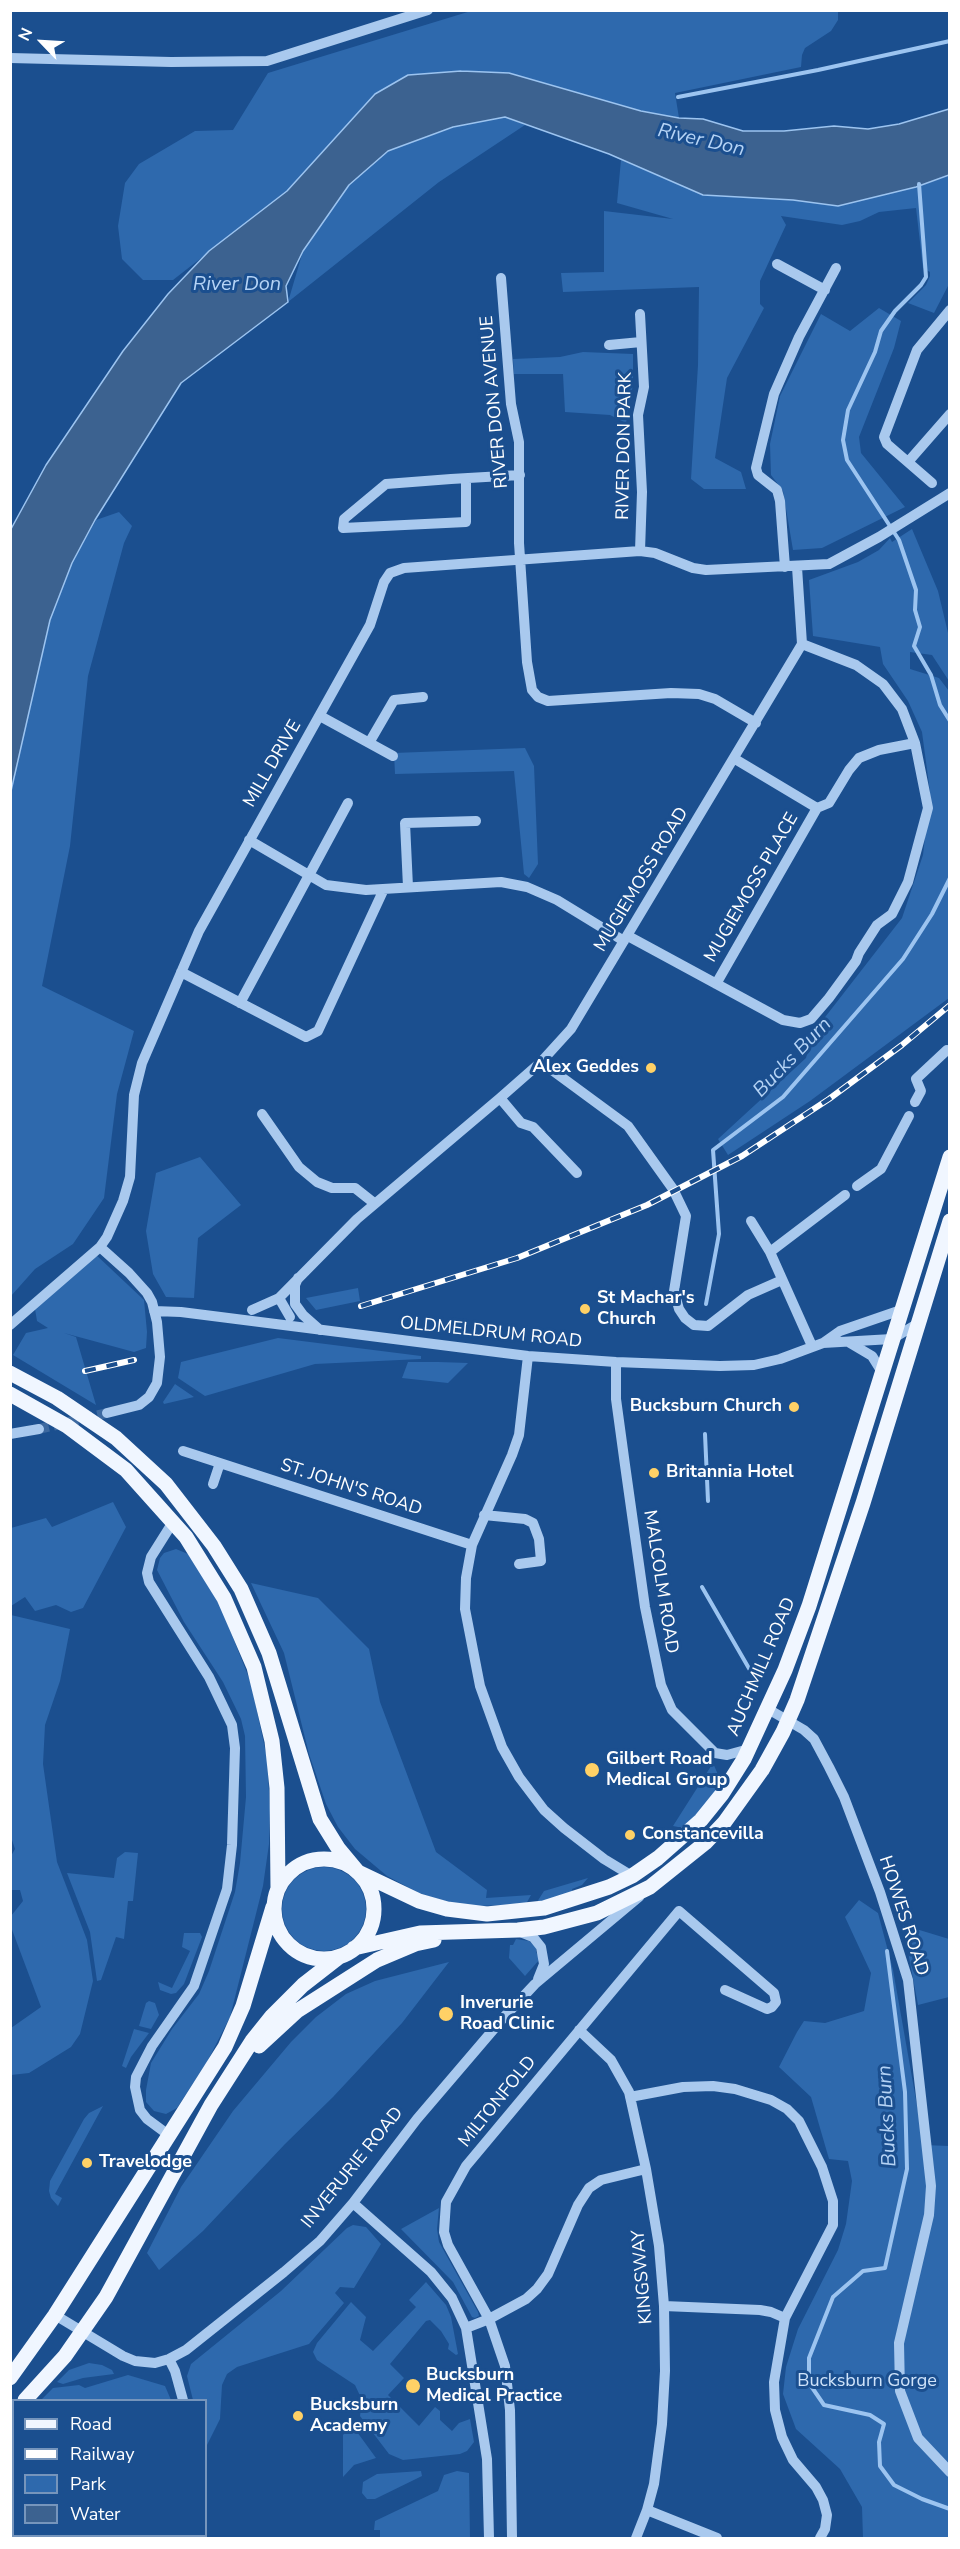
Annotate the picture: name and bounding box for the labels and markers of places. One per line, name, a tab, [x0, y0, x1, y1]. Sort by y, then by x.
place label: Alex Geddes	[532, 1057, 639, 1079]
marker: Alex Geddes	[644, 1061, 658, 1075]
place label: St Machar's Church	[597, 1288, 695, 1330]
marker: St Machar's Church	[578, 1302, 592, 1316]
place label: Bucksburn Church	[630, 1396, 782, 1418]
marker: Bucksburn Church	[787, 1400, 801, 1414]
place label: Britannia Hotel	[666, 1462, 794, 1484]
marker: Britannia Hotel	[647, 1466, 661, 1480]
place label: Gilbert Road Medical Group	[606, 1749, 727, 1792]
marker: Gilbert Road Medical Group	[583, 1761, 601, 1779]
place label: Constancevilla	[642, 1824, 764, 1846]
marker: Constancevilla	[623, 1828, 637, 1842]
place label: Inverurie Road Clinic	[460, 1993, 554, 2036]
marker: Inverurie Road Clinic	[437, 2005, 455, 2023]
place label: Travelodge	[99, 2152, 192, 2174]
marker: Travelodge	[80, 2156, 94, 2170]
place label: Bucksburn Medical Practice	[426, 2365, 562, 2408]
marker: Bucksburn Medical Practice	[404, 2377, 422, 2395]
place label: Bucksburn Academy	[310, 2395, 398, 2438]
marker: Bucksburn Academy	[291, 2409, 305, 2423]

